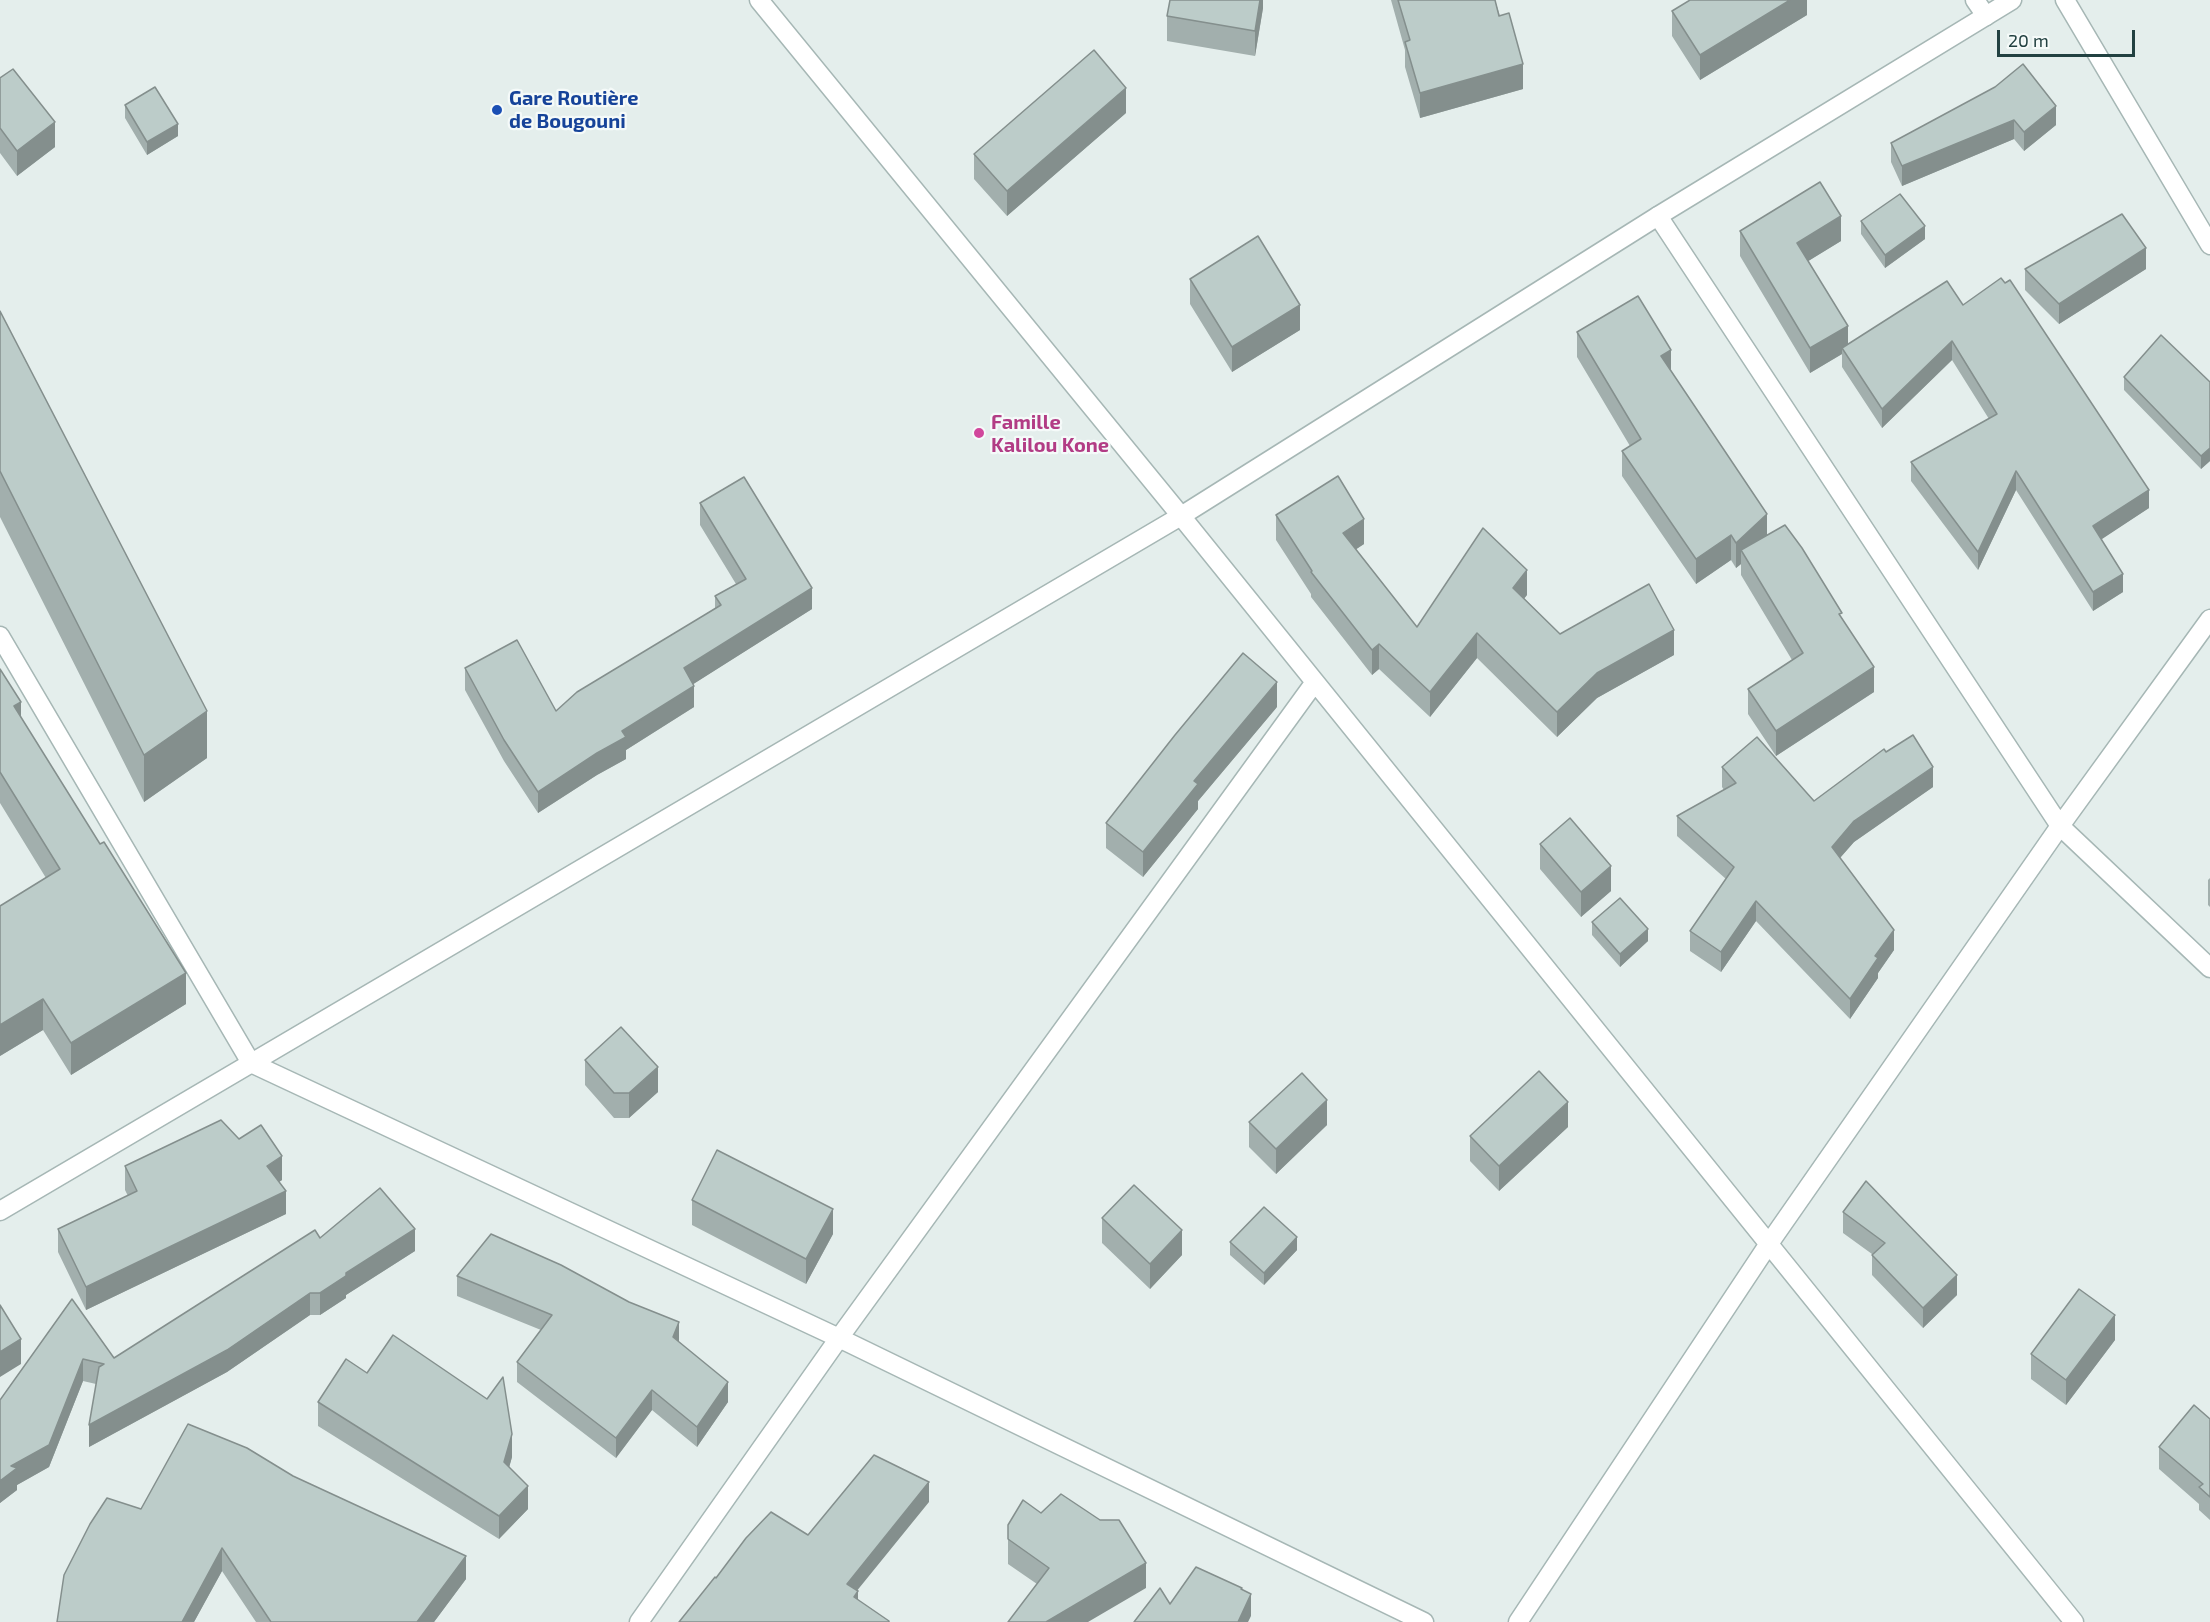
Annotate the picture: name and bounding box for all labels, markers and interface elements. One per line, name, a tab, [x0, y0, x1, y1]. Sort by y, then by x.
scale bar	[2000, 18, 2138, 56]
text: 20 m	[2008, 29, 2049, 51]
place label: Gare Routière de Bougouni	[509, 86, 638, 133]
marker: Gare Routière de Bougouni	[490, 103, 504, 117]
place label: Famille Kalilou Kone	[991, 410, 1109, 457]
marker: Famille Kalilou Kone	[972, 426, 986, 440]

